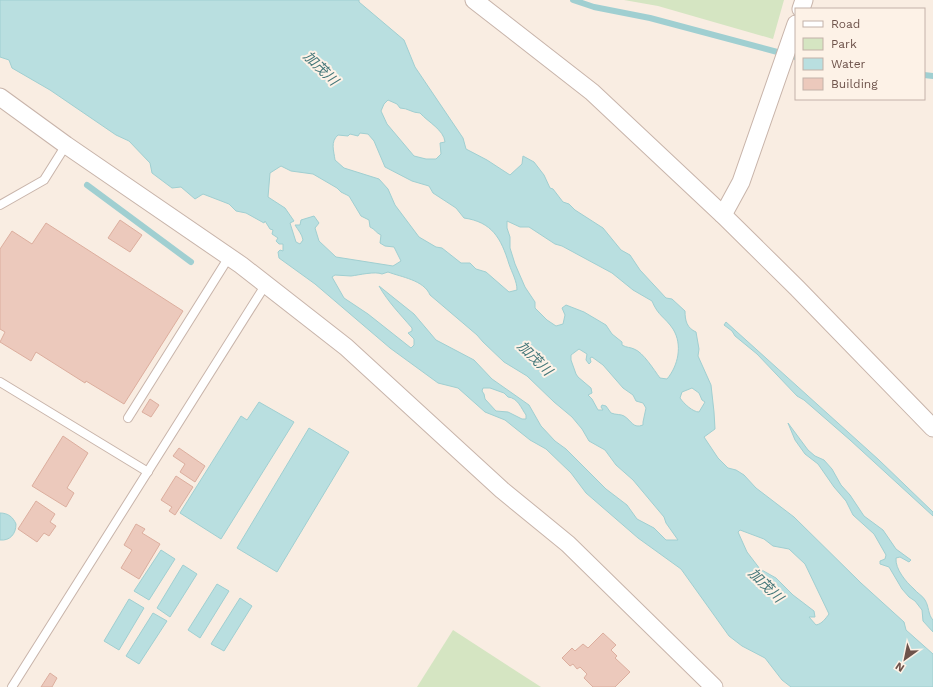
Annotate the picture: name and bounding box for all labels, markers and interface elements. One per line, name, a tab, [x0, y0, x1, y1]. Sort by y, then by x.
legend	[795, 8, 925, 100]
text: Road	[831, 17, 860, 31]
text: Park	[831, 37, 857, 51]
water label: 加茂川	[300, 48, 343, 90]
text: Water	[831, 57, 866, 71]
text: Building	[831, 77, 878, 91]
water label: 加茂川	[514, 337, 557, 380]
water label: 加茂川	[745, 565, 788, 607]
north arrow	[885, 639, 925, 679]
text: N	[893, 659, 907, 675]

